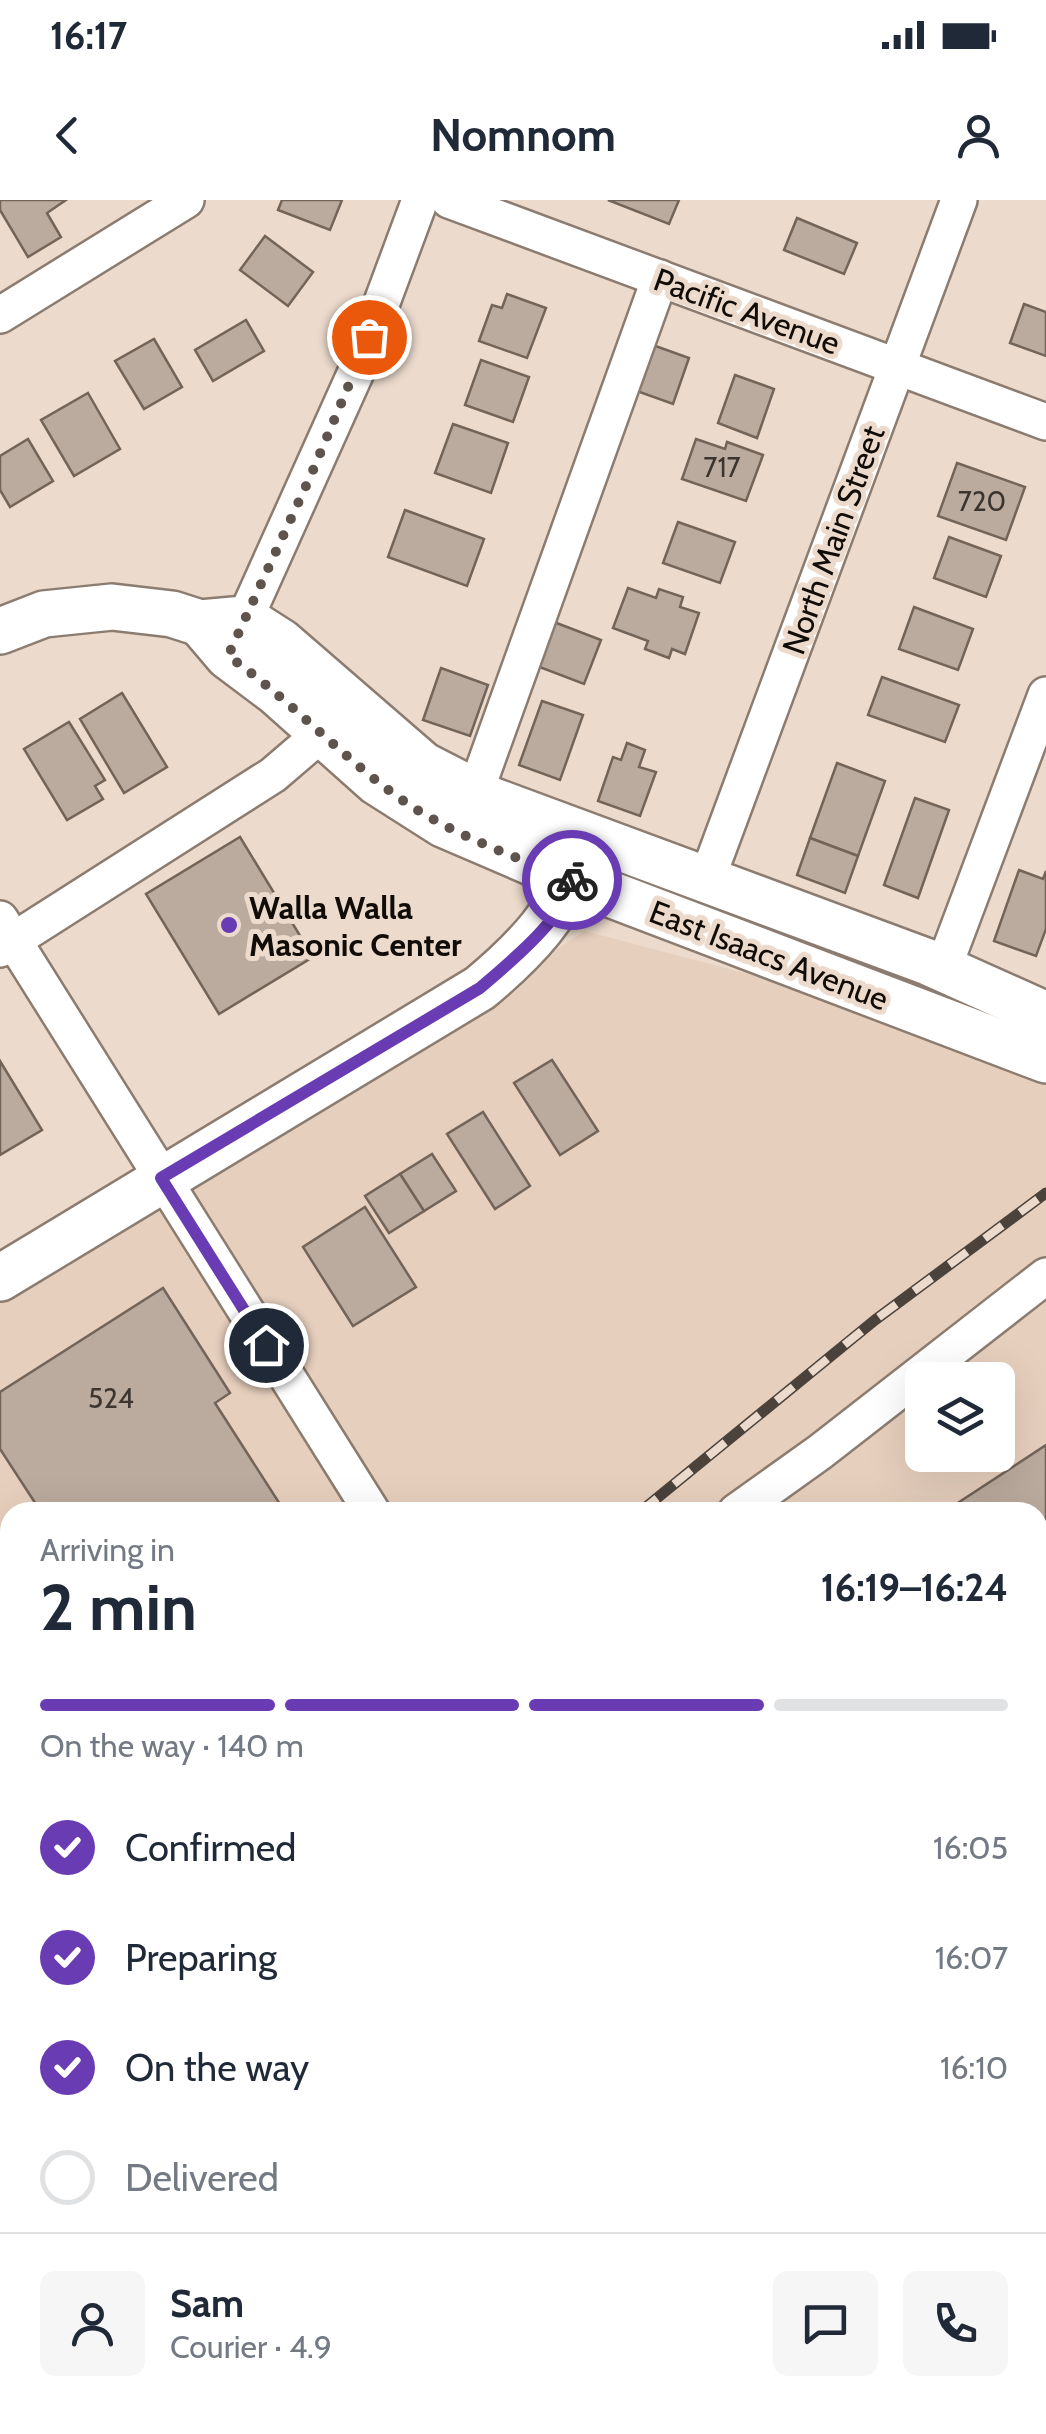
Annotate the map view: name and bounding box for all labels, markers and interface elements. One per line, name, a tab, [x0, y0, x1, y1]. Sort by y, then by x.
text: 16:17	[50, 12, 127, 59]
icon: back	[40, 108, 95, 163]
text: Nomnom	[430, 108, 616, 162]
icon: person	[951, 108, 1006, 163]
street label: Pacific Avenue	[649, 259, 845, 363]
pin	[327, 295, 412, 380]
icon: bag	[342, 310, 397, 365]
street label: North Main Street	[774, 420, 893, 660]
house number: 717	[703, 450, 741, 484]
house number: 720	[958, 484, 1006, 518]
courier	[522, 830, 622, 930]
icon: bike	[545, 853, 600, 908]
place label: Walla Walla Masonic Center	[249, 888, 462, 964]
street label: East Isaacs Avenue	[644, 892, 894, 1018]
marker: Walla Walla Masonic Center	[218, 914, 240, 936]
pin	[224, 1303, 309, 1388]
icon: home	[239, 1318, 294, 1373]
map controls	[905, 1362, 1015, 1472]
button: layers	[905, 1362, 1015, 1472]
house number: 524	[88, 1381, 134, 1415]
text: Arriving in	[40, 1530, 175, 1569]
text: 16:19–16:24	[821, 1564, 1008, 1611]
text: 2 min	[40, 1567, 197, 1646]
text: On the way · 140 m	[40, 1726, 304, 1765]
icon: check	[40, 1820, 95, 1875]
text: Confirmed	[125, 1824, 296, 1871]
text: 16:05	[933, 1828, 1008, 1867]
icon: check	[40, 1930, 95, 1985]
text: Preparing	[125, 1934, 277, 1981]
text: 16:07	[935, 1938, 1008, 1977]
icon: check	[40, 2040, 95, 2095]
text: On the way	[125, 2044, 309, 2091]
text: 16:10	[940, 2048, 1008, 2087]
text: Delivered	[125, 2154, 279, 2201]
button: person	[40, 2271, 145, 2376]
button: chat	[773, 2271, 878, 2376]
button: phone	[903, 2271, 1008, 2376]
text: Sam	[170, 2280, 244, 2327]
text: Courier · 4.9	[170, 2327, 332, 2366]

